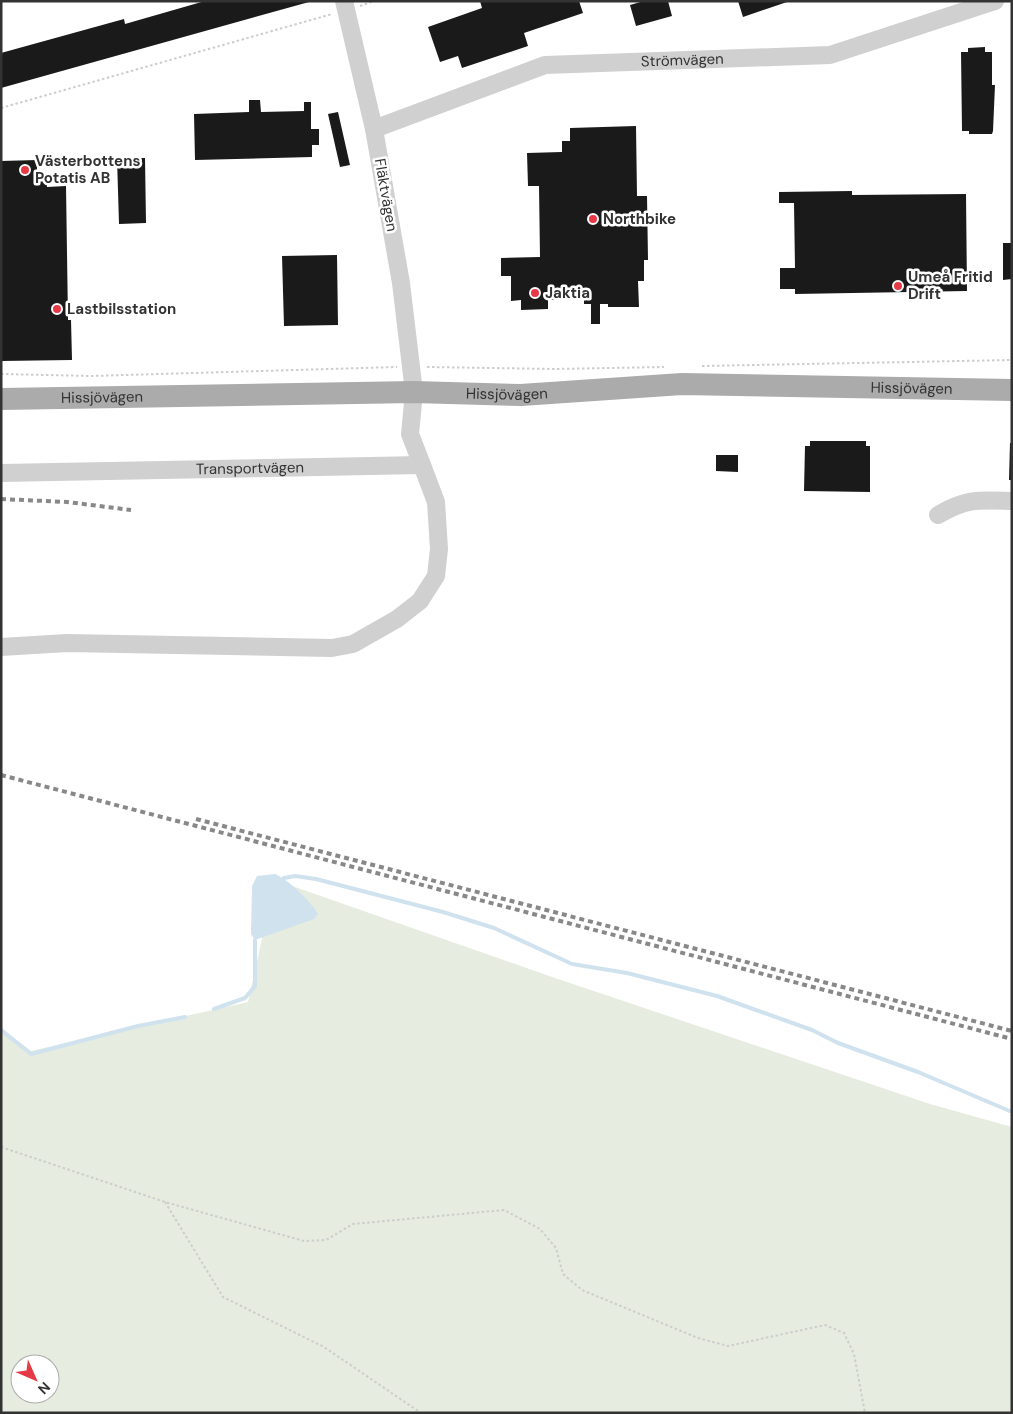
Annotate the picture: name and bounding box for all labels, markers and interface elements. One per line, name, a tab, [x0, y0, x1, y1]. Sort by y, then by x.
street label: Strömvägen	[641, 49, 724, 72]
place label: Västerbottens Potatis AB	[35, 151, 140, 188]
street label: Fläktvägen	[370, 157, 402, 233]
marker: Västerbottens Potatis AB	[19, 164, 31, 176]
place label: Northbike	[603, 209, 676, 229]
marker: Northbike	[587, 213, 599, 225]
place label: Umeå Fritid Drift	[908, 267, 993, 304]
marker: Umeå Fritid Drift	[892, 280, 904, 292]
place label: Jaktia	[545, 283, 590, 303]
marker: Jaktia	[529, 287, 541, 299]
place label: Lastbilsstation	[67, 299, 176, 319]
marker: Lastbilsstation	[51, 303, 63, 315]
street label: Hissjövägen	[870, 377, 953, 399]
street label: Hissjövägen	[466, 383, 549, 405]
street label: Hissjövägen	[61, 387, 143, 408]
street label: Transportvägen	[196, 457, 304, 479]
north arrow	[10, 1354, 60, 1404]
text: N	[34, 1378, 54, 1398]

